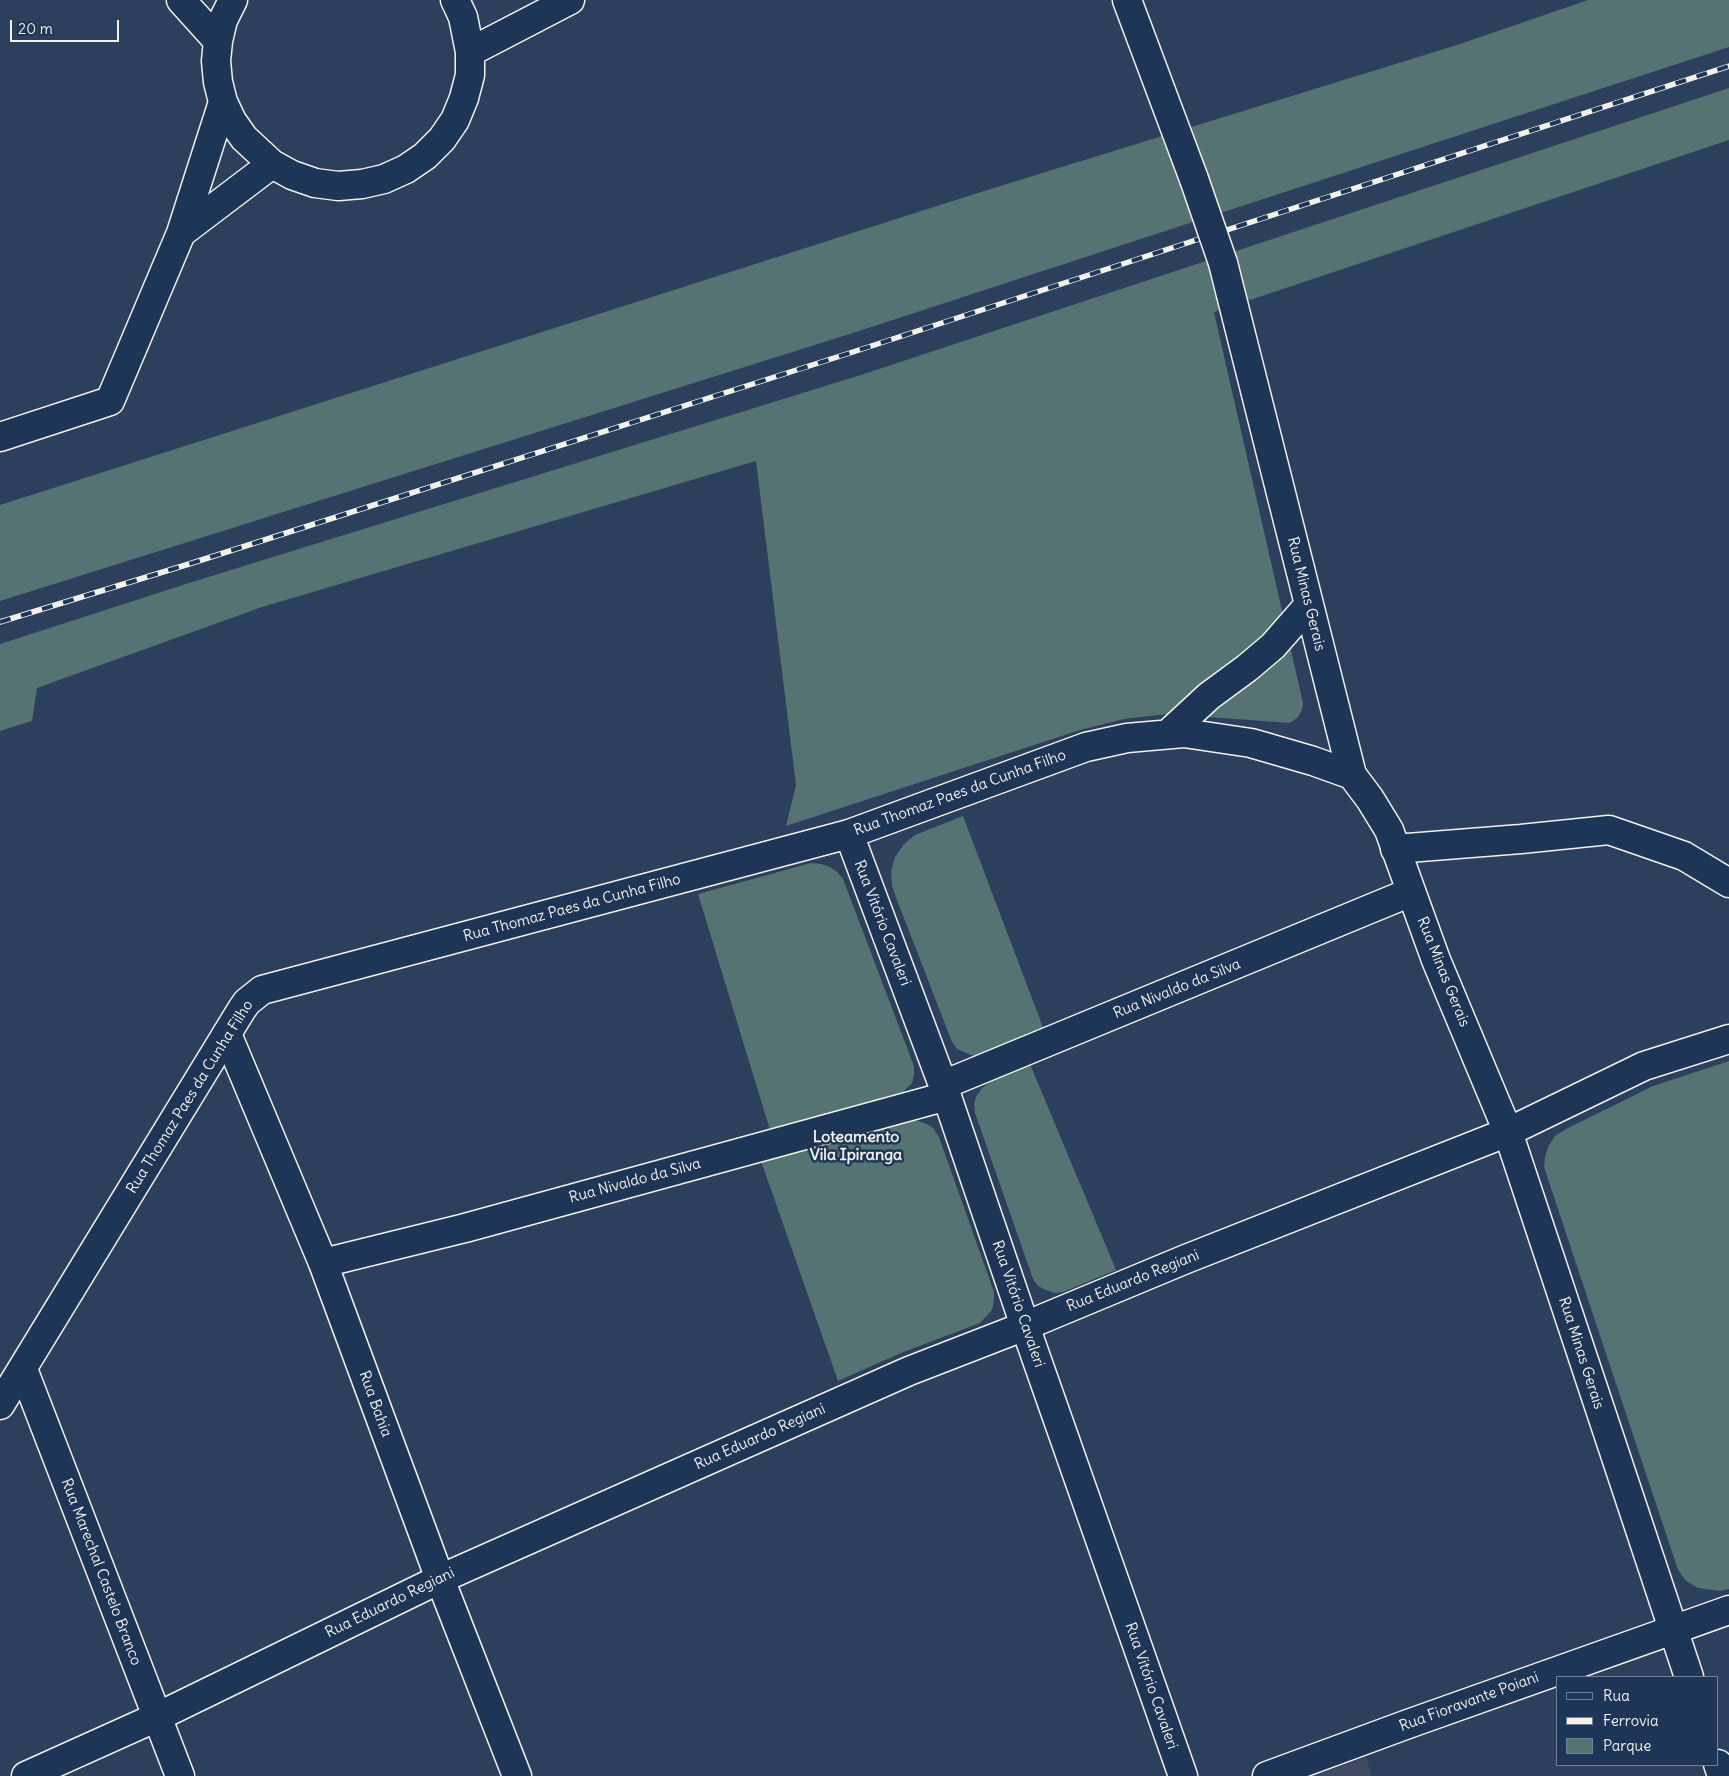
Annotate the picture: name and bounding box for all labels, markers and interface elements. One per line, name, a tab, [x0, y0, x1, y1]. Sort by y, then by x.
scale bar	[12, 10, 121, 42]
text: 20 m	[18, 19, 53, 38]
street label: Rua Minas Gerais	[1283, 535, 1329, 653]
street label: Rua Thomaz Paes da Cunha Filho	[851, 746, 1069, 840]
street label: Rua Vitório Cavaleri	[850, 858, 914, 988]
street label: Rua Thomaz Paes da Cunha Filho	[461, 870, 683, 946]
street label: Rua Minas Gerais	[1413, 914, 1473, 1030]
street label: Rua Nivaldo da Silva	[1111, 955, 1243, 1023]
street label: Rua Thomaz Paes da Cunha Filho	[123, 997, 257, 1197]
district label: Loteamento Vila Ipiranga	[810, 1127, 902, 1165]
street label: Rua Nivaldo da Silva	[567, 1155, 703, 1207]
street label: Rua Vitório Cavaleri	[988, 1238, 1048, 1370]
street label: Rua Eduardo Regiani	[1064, 1246, 1202, 1316]
street label: Rua Minas Gerais	[1554, 1295, 1608, 1411]
street label: Rua Bahia	[355, 1368, 395, 1440]
street label: Rua Eduardo Regiani	[692, 1400, 828, 1474]
street label: Rua Marechal Castelo Branco	[57, 1476, 145, 1668]
street label: Rua Eduardo Regiani	[323, 1564, 457, 1642]
street label: Rua Vitório Cavaleri	[1121, 1620, 1181, 1752]
street label: Rua Fioravante Poiani	[1397, 1668, 1541, 1736]
legend	[1556, 1676, 1719, 1766]
text: Rua	[1603, 1686, 1630, 1705]
text: Ferrovia	[1603, 1711, 1659, 1730]
text: Parque	[1603, 1736, 1651, 1755]

